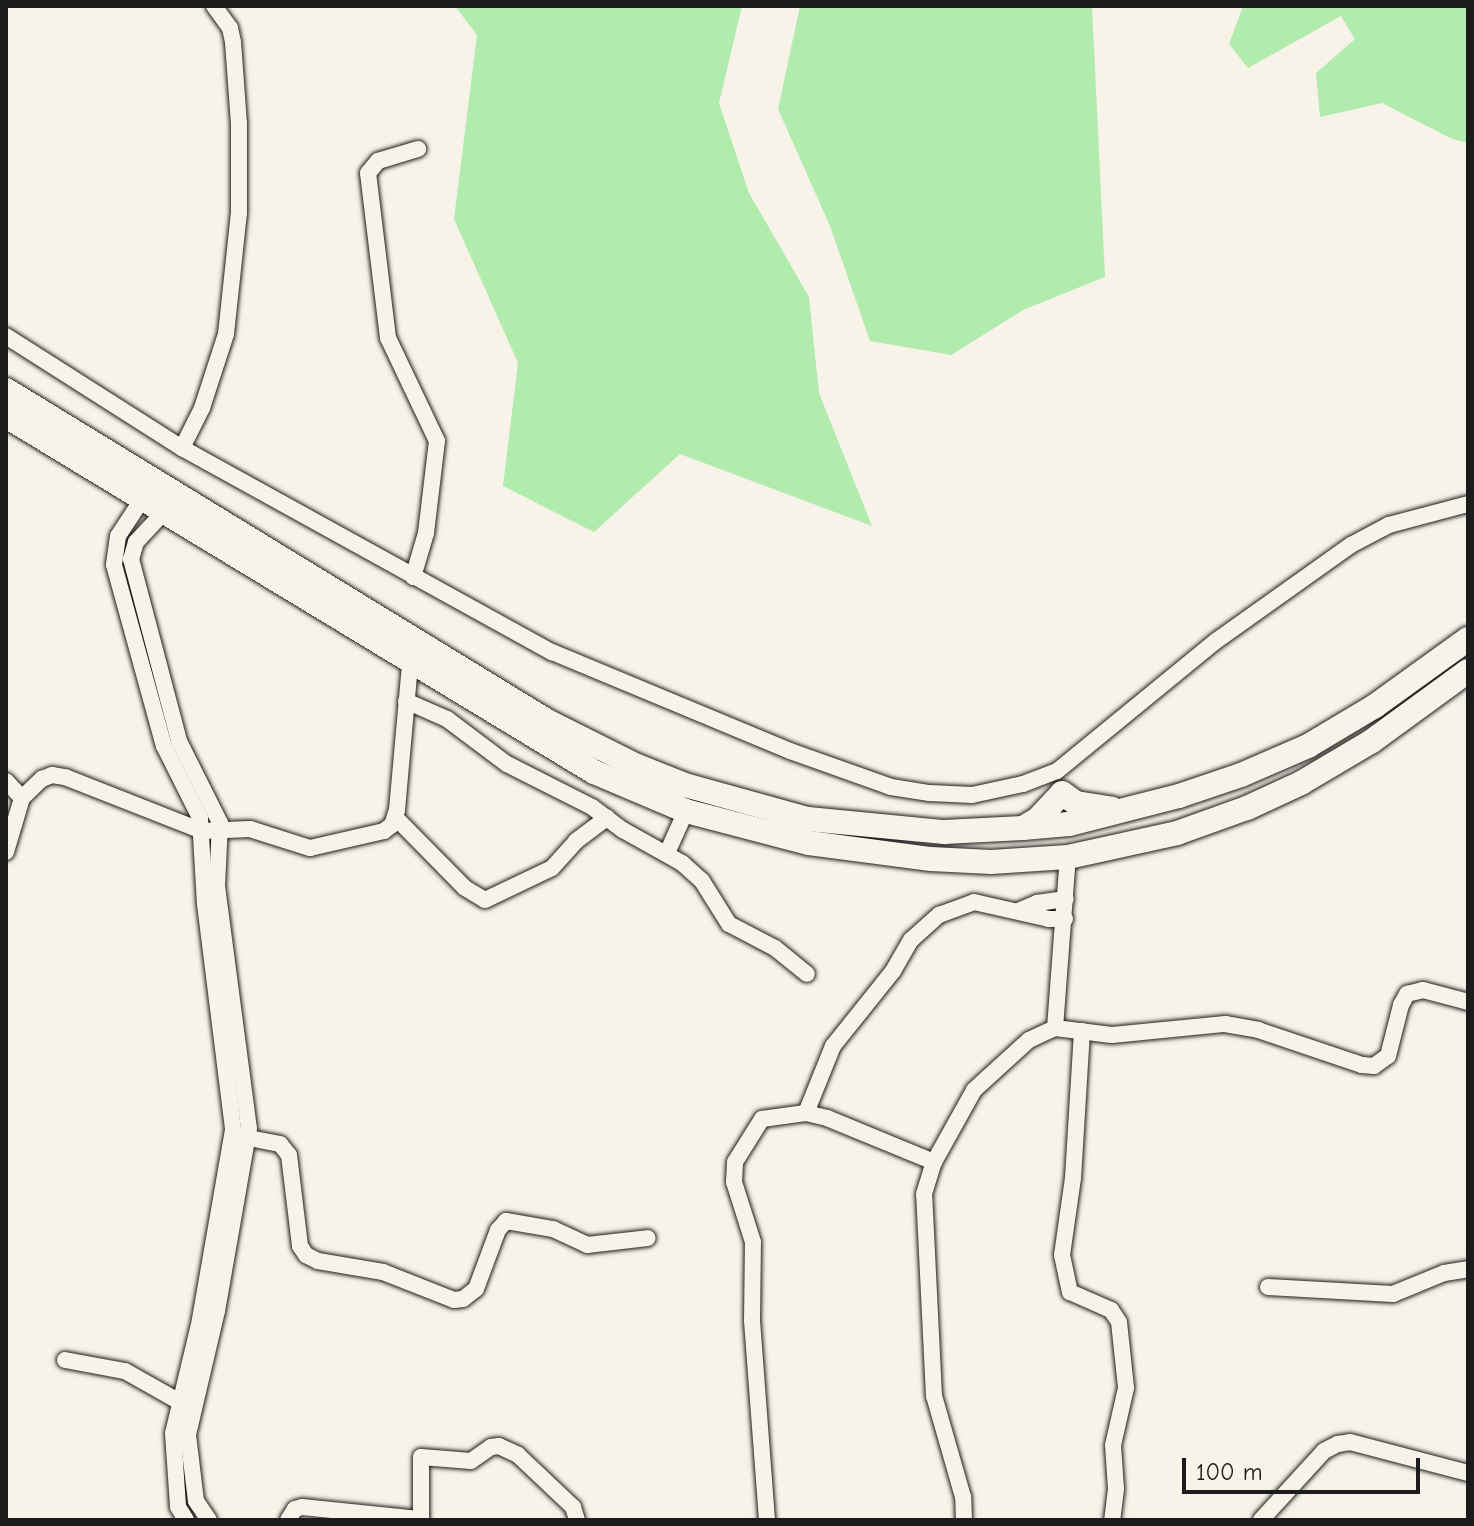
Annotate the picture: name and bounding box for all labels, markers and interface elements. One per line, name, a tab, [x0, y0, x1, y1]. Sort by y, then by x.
scale bar	[1186, 1442, 1424, 1492]
text: 100 m	[1196, 1458, 1263, 1486]

